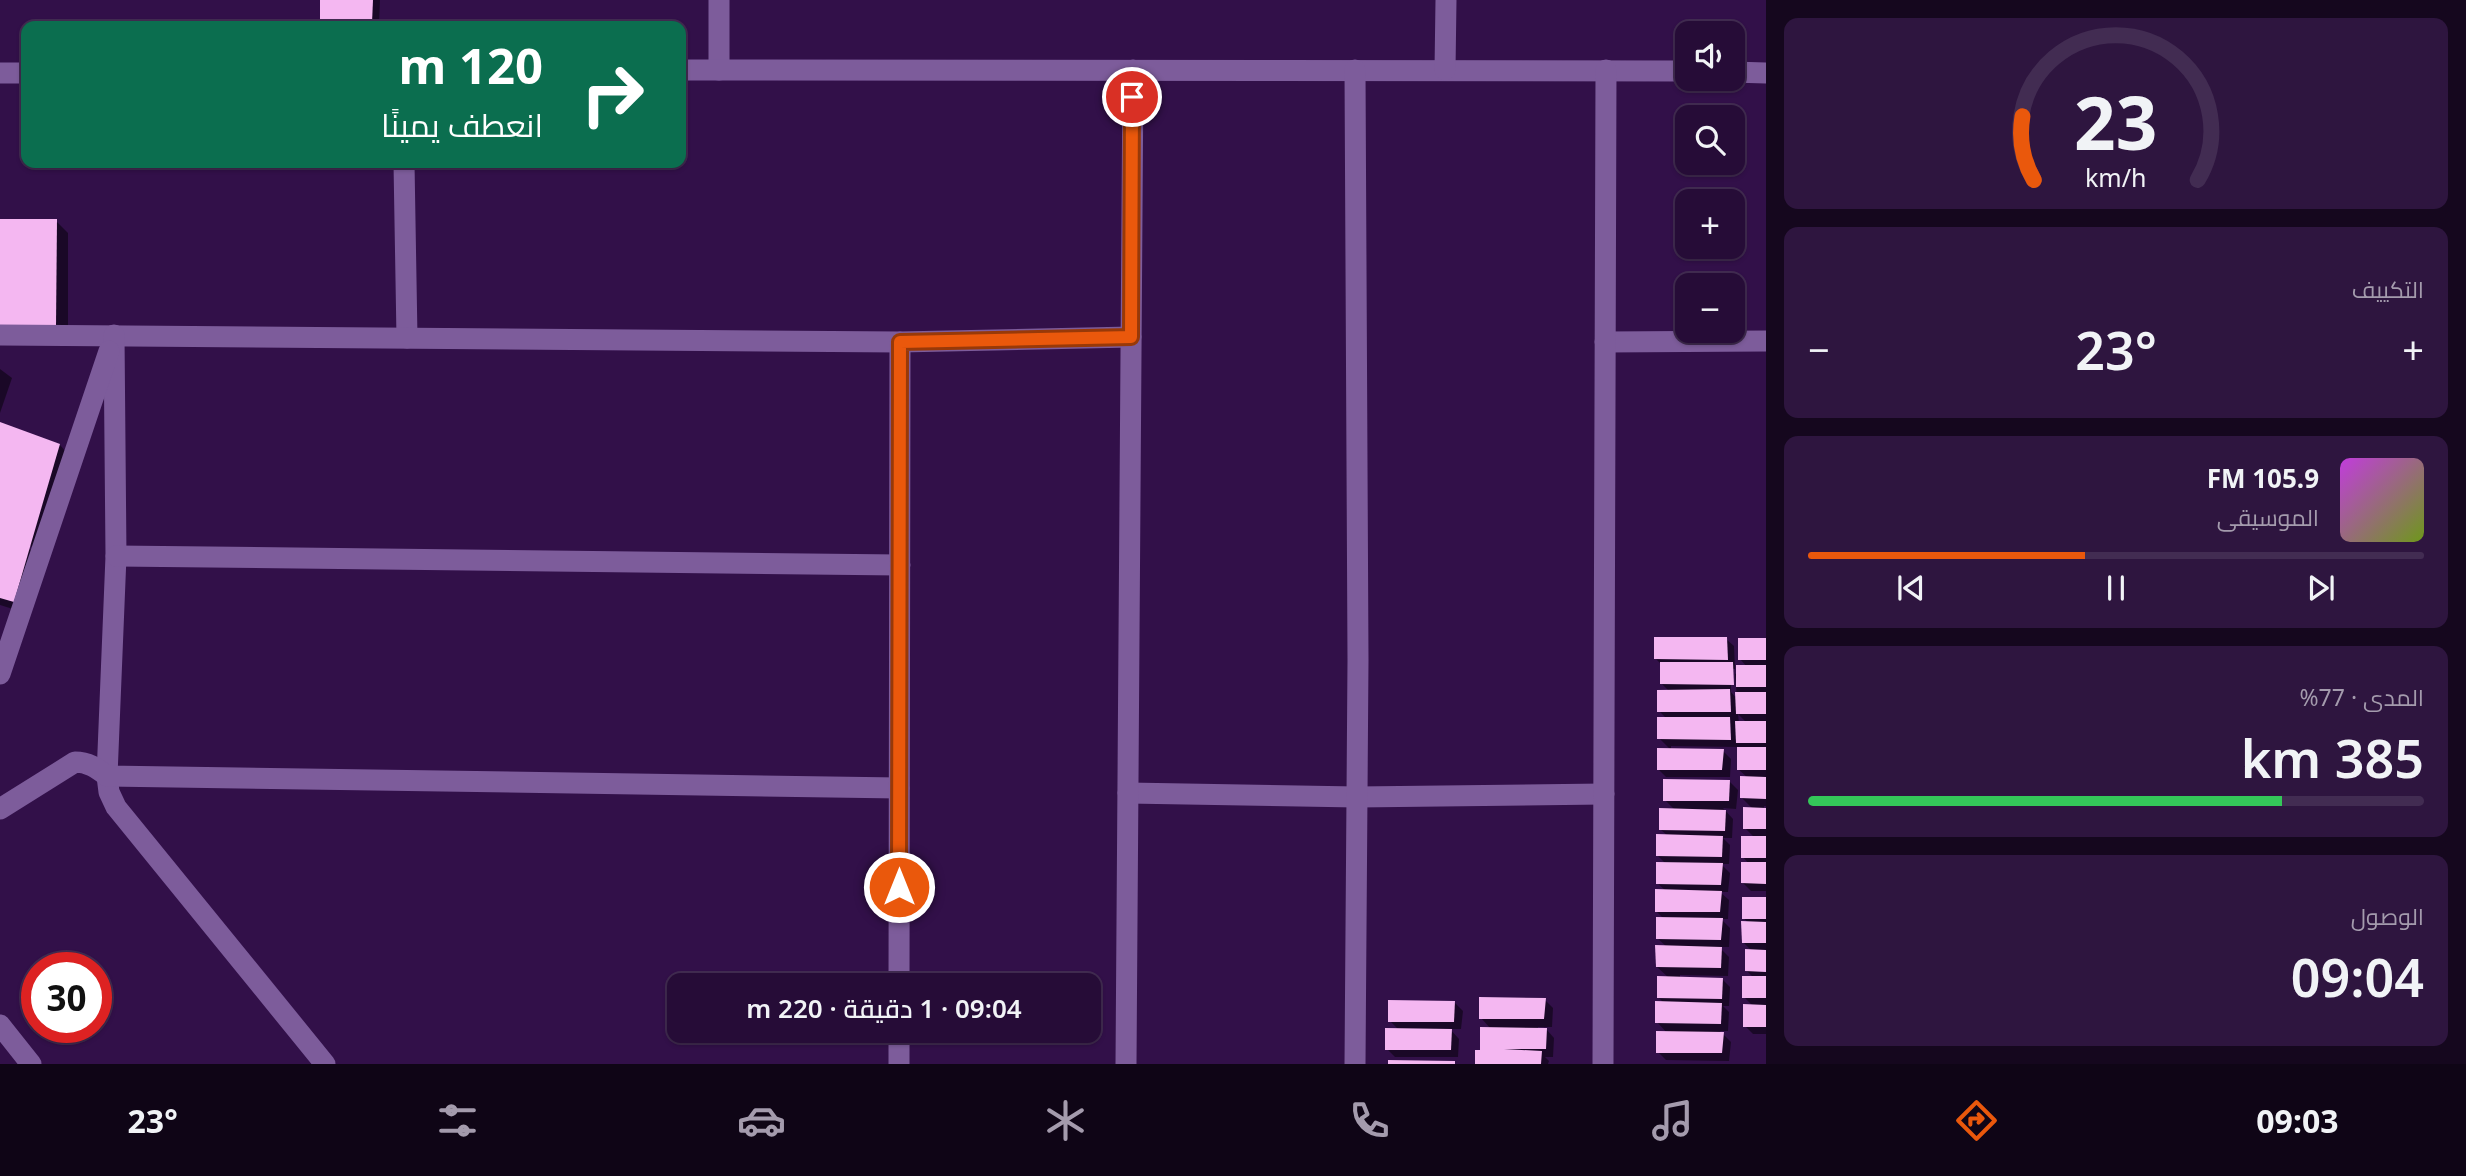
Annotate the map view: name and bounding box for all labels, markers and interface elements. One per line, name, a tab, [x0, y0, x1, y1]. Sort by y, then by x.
map controls	[1675, 21, 1745, 343]
button: sound	[1675, 21, 1745, 91]
text: 120 m	[398, 32, 543, 98]
icon: right	[567, 49, 658, 140]
pin	[1102, 67, 1162, 127]
text: 23	[2074, 72, 2158, 171]
icon: arrive	[1113, 78, 1151, 116]
text: انعطف يمينًا	[381, 103, 543, 146]
button: search	[1675, 105, 1745, 175]
text: km/h	[2085, 159, 2147, 193]
button: +	[1675, 189, 1745, 259]
button: −	[1675, 273, 1745, 343]
text: التكييف	[2352, 273, 2424, 305]
text: 23°	[2075, 314, 2157, 385]
text: −	[1808, 323, 1830, 375]
text: +	[2402, 323, 2424, 375]
text: 105.9 FM	[2207, 460, 2319, 496]
text: الموسيقى	[2217, 501, 2319, 533]
icon: previous	[1892, 569, 1930, 607]
icon: pause	[2097, 569, 2135, 607]
icon: next	[2302, 569, 2340, 607]
text: المدى · 77%	[2299, 681, 2424, 713]
text: 385 km	[2241, 722, 2424, 793]
position arrow	[862, 850, 936, 924]
text: الوصول	[2351, 900, 2424, 932]
text: 09:04	[2291, 941, 2424, 1012]
speed limit sign: 30	[21, 952, 112, 1043]
text: 09:04 · 1 دقيقة · 220 m	[746, 990, 1022, 1026]
icon: filters	[433, 1096, 482, 1145]
icon: car	[737, 1096, 786, 1145]
icon: climate	[1041, 1096, 1090, 1145]
icon: phone	[1345, 1096, 1394, 1145]
icon: music	[1648, 1096, 1697, 1145]
icon: directions	[1952, 1096, 2001, 1145]
text: 23°	[128, 1099, 178, 1142]
text: 09:03	[2256, 1099, 2339, 1142]

